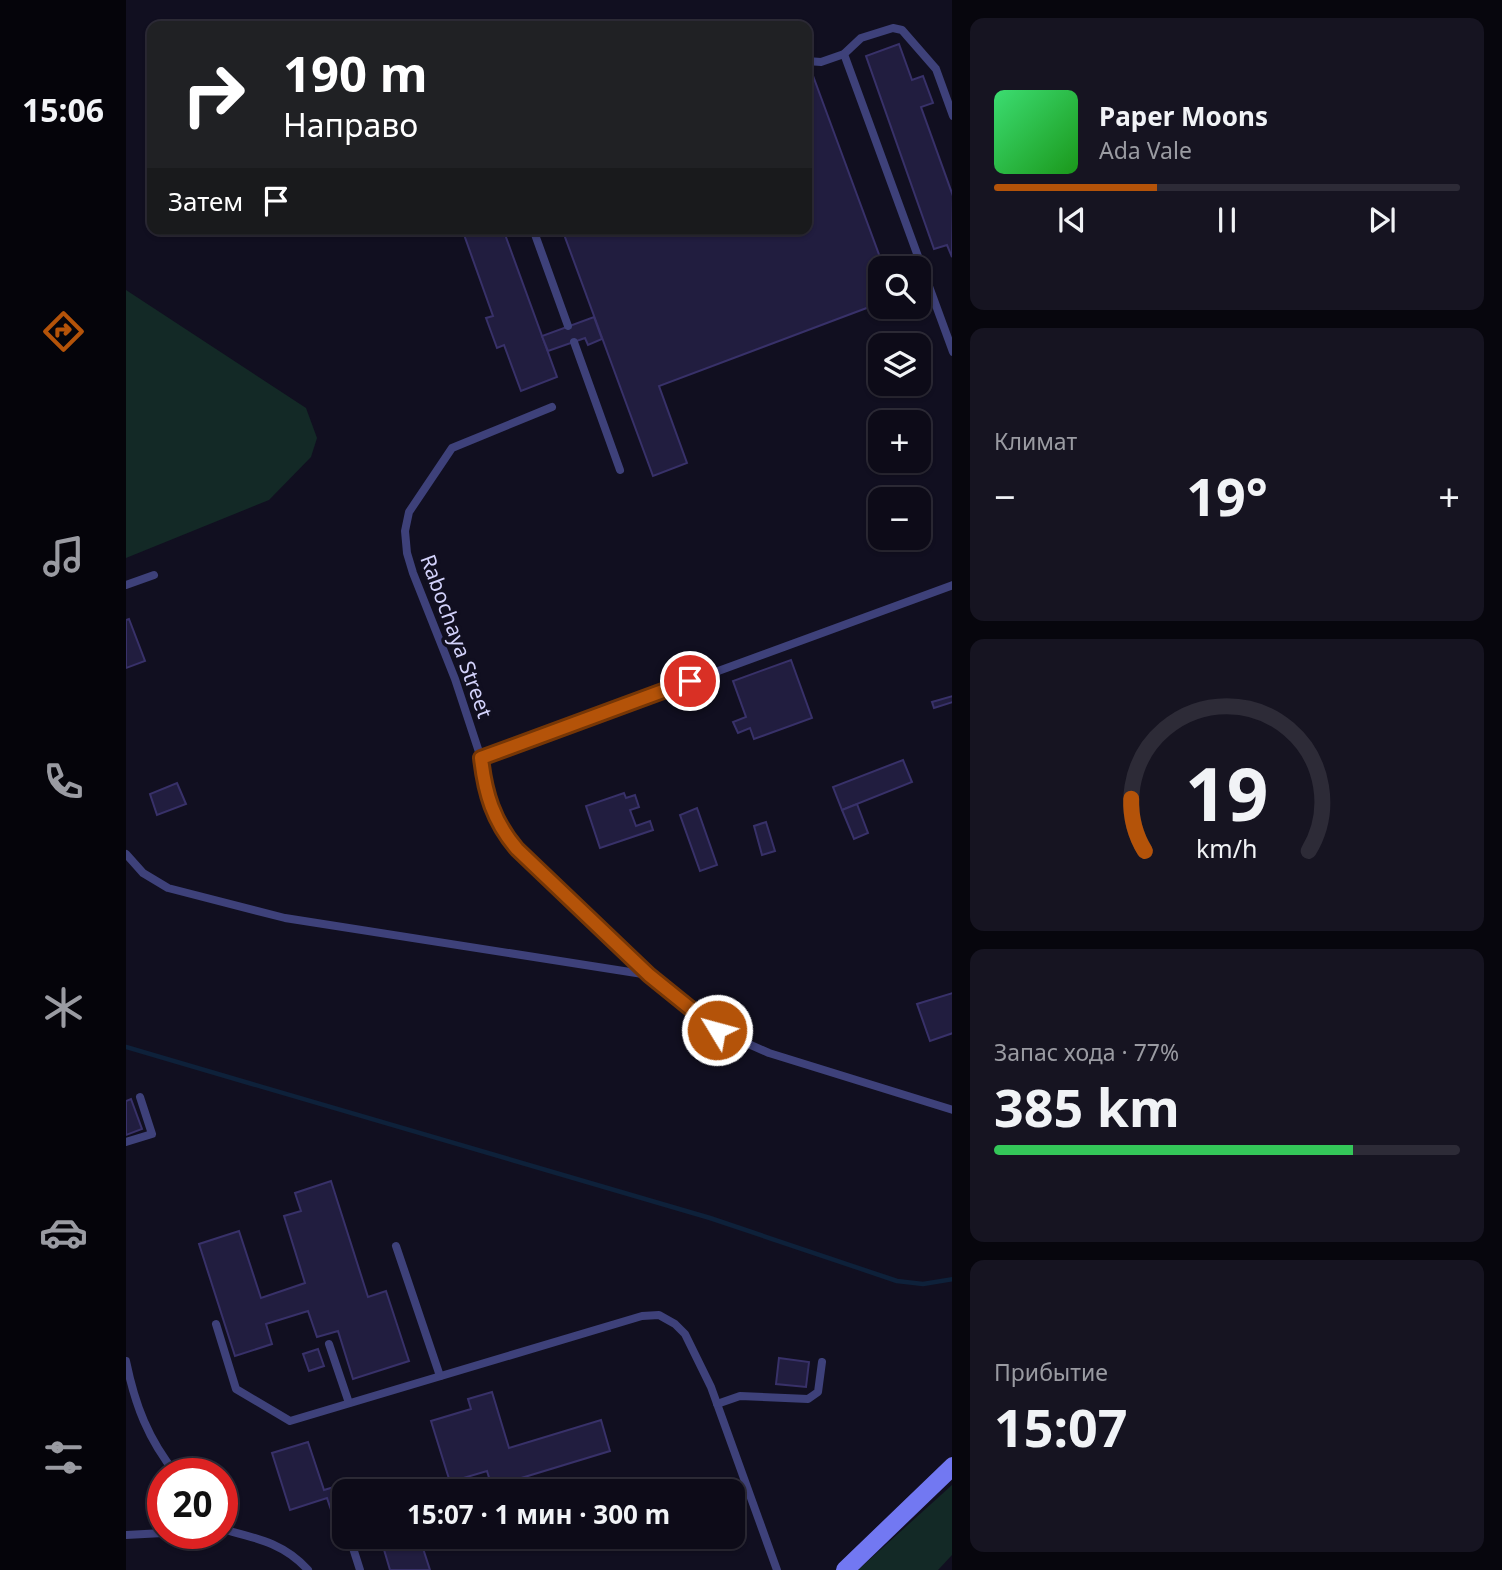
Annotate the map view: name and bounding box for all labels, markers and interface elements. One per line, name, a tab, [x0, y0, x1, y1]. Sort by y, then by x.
text: 190 m	[283, 40, 428, 106]
icon: right	[168, 49, 259, 140]
text: 15:06	[22, 88, 104, 131]
text: Paper Moons	[1099, 98, 1268, 134]
text: Направо	[283, 103, 418, 146]
text: Ada Vale	[1099, 134, 1192, 166]
icon: arrive	[257, 182, 295, 220]
text: Затем	[168, 183, 243, 219]
icon: previous	[1053, 201, 1091, 239]
icon: pause	[1208, 201, 1246, 239]
icon: next	[1363, 201, 1401, 239]
map controls	[868, 256, 931, 550]
button: search	[868, 256, 931, 319]
icon: directions	[39, 307, 88, 356]
button: layers	[868, 333, 931, 396]
button: +	[868, 410, 931, 473]
text: Климат	[994, 425, 1077, 457]
text: 19°	[1186, 460, 1268, 531]
text: −	[994, 470, 1016, 522]
text: +	[1438, 470, 1460, 522]
button: −	[868, 487, 931, 550]
icon: music	[39, 532, 88, 581]
street label: Rabochaya Street	[414, 550, 500, 722]
pin	[660, 651, 720, 711]
icon: arrive	[671, 662, 709, 700]
text: 19	[1185, 743, 1269, 842]
icon: phone	[39, 757, 88, 806]
text: km/h	[1196, 831, 1258, 865]
icon: climate	[39, 983, 88, 1032]
position arrow	[680, 993, 754, 1067]
text: Запас хода · 77%	[994, 1036, 1179, 1068]
text: 385 km	[994, 1071, 1180, 1142]
icon: car	[39, 1208, 88, 1257]
text: Прибытие	[994, 1356, 1108, 1388]
text: 15:07	[994, 1391, 1128, 1462]
icon: filters	[39, 1433, 88, 1482]
speed limit sign: 20	[147, 1458, 238, 1549]
text: 15:07 · 1 мин · 300 m	[407, 1496, 670, 1532]

